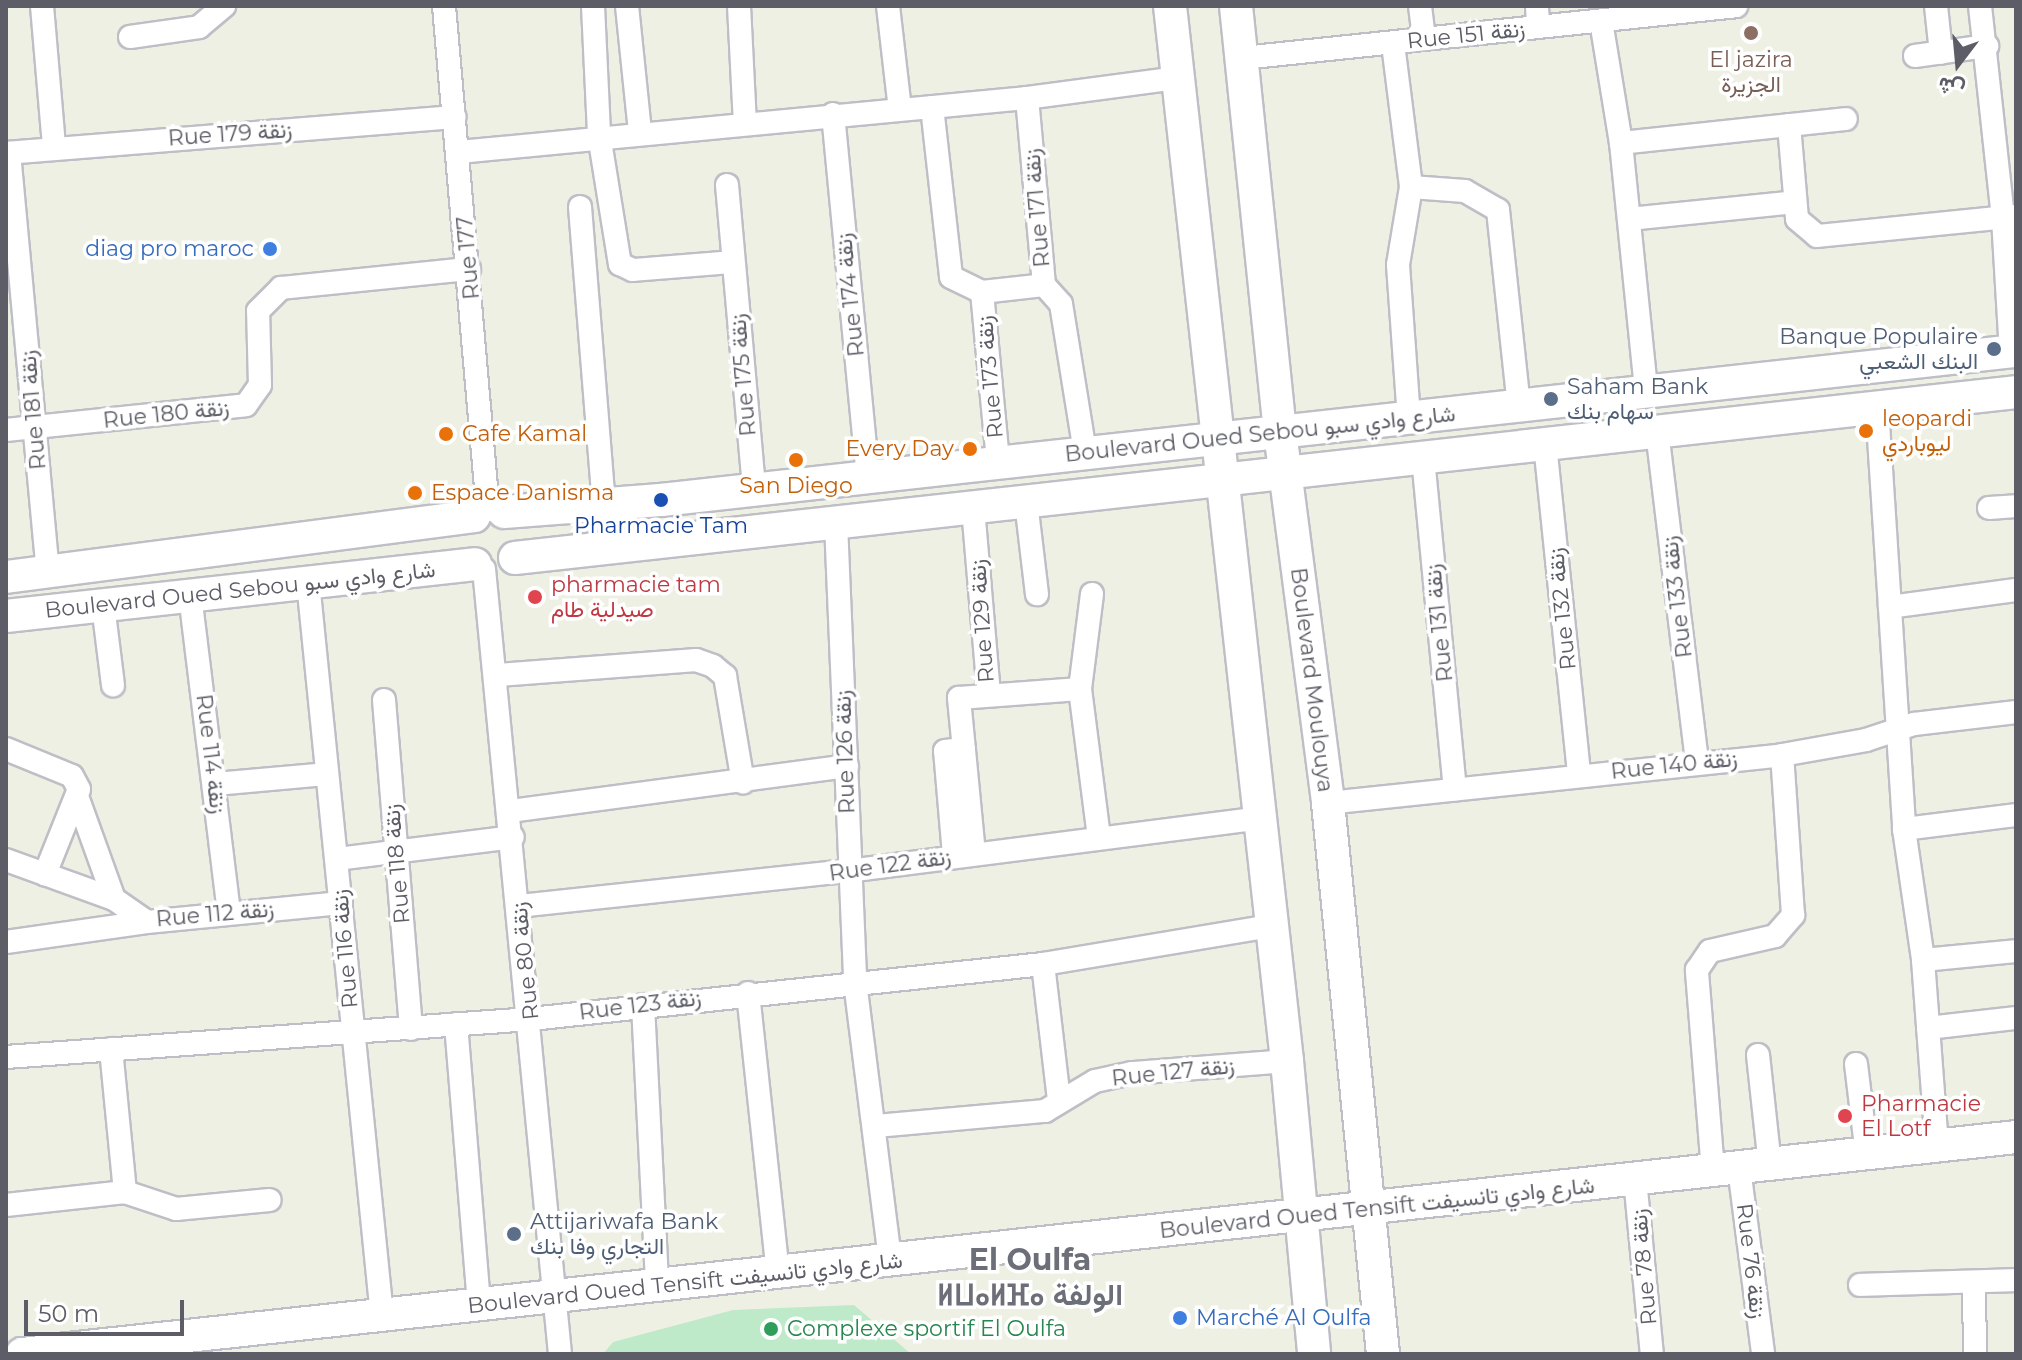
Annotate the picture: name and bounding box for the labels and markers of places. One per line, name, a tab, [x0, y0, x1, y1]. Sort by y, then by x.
marker: El jazira الجزيرة	[1742, 24, 1760, 42]
place label: El jazira الجزيرة	[1709, 46, 1793, 98]
place label: diag pro maroc	[85, 236, 254, 262]
marker: diag pro maroc	[261, 240, 279, 258]
place label: Banque Populaire البنك الشعبي	[1779, 323, 1978, 374]
marker: Banque Populaire البنك الشعبي	[1985, 340, 2003, 358]
place label: Saham Bank سهام بنك	[1567, 373, 1708, 424]
marker: Saham Bank سهام بنك	[1542, 390, 1560, 408]
place label: leopardi ليوباردي	[1882, 405, 1972, 456]
place label: Cafe Kamal	[462, 421, 587, 447]
marker: leopardi ليوباردي	[1857, 422, 1875, 440]
marker: Cafe Kamal	[437, 425, 455, 443]
place label: Every Day	[846, 436, 954, 462]
marker: Every Day	[961, 440, 979, 458]
marker: San Diego	[787, 451, 805, 469]
place label: San Diego	[739, 473, 853, 499]
place label: Espace Danisma	[431, 480, 614, 506]
marker: Espace Danisma	[406, 484, 424, 502]
marker: Pharmacie Tam	[652, 491, 670, 509]
place label: Pharmacie Tam	[574, 513, 748, 539]
place label: pharmacie tam صيدلية طام	[551, 571, 721, 622]
marker: pharmacie tam صيدلية طام	[526, 588, 544, 606]
place label: Pharmacie El Lotf	[1861, 1090, 1981, 1142]
marker: Pharmacie El Lotf	[1836, 1107, 1854, 1125]
place label: Attijariwafa Bank التجاري وفا بنك	[530, 1208, 718, 1260]
marker: Attijariwafa Bank التجاري وفا بنك	[505, 1225, 523, 1243]
place label: Marché Al Oulfa	[1196, 1305, 1372, 1331]
marker: Marché Al Oulfa	[1171, 1309, 1189, 1327]
place label: Complexe sportif El Oulfa	[787, 1316, 1066, 1342]
marker: Complexe sportif El Oulfa	[762, 1320, 780, 1338]

